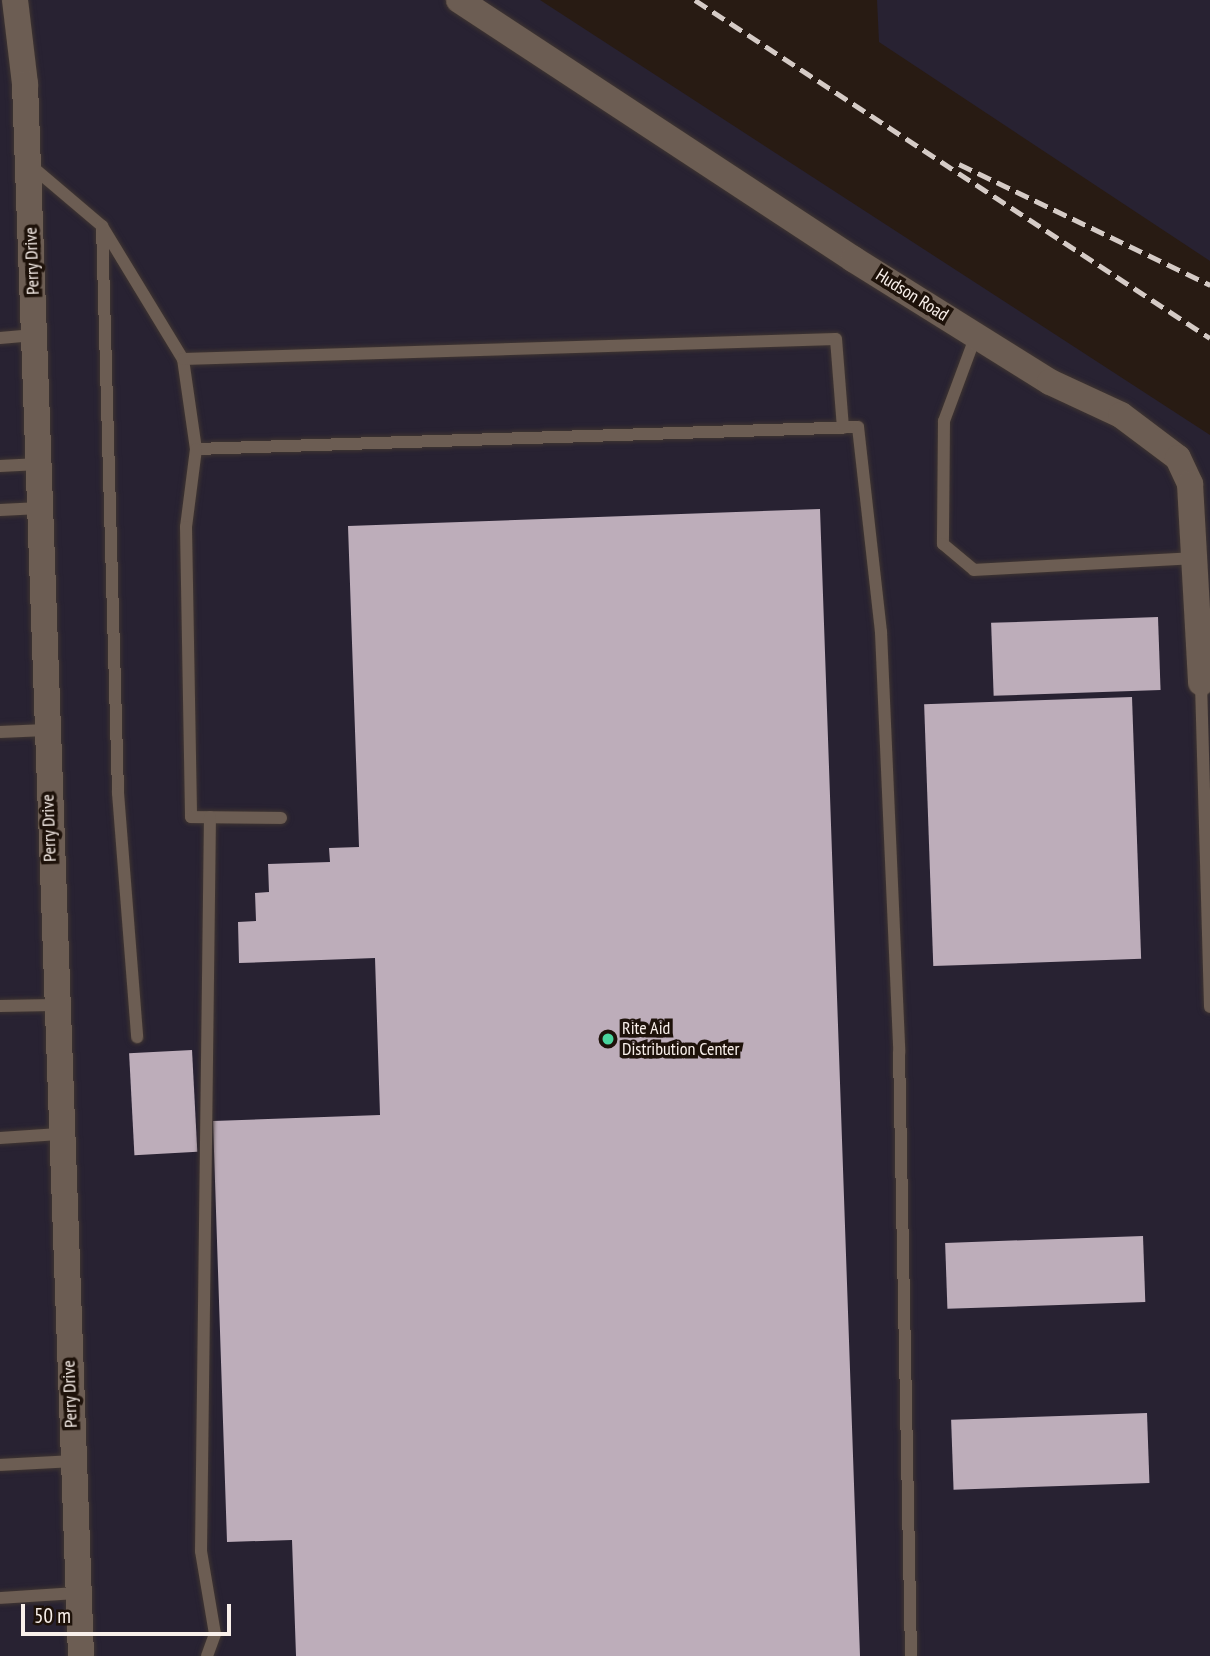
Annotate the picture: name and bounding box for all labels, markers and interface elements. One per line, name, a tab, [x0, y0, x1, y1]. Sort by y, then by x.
street label: Perry Drive	[20, 227, 44, 295]
street label: Hudson Road	[872, 264, 952, 326]
street label: Perry Drive	[37, 794, 61, 862]
place label: Rite Aid Distribution Center	[622, 1018, 739, 1060]
marker: Rite Aid Distribution Center	[600, 1031, 616, 1047]
street label: Perry Drive	[58, 1360, 82, 1428]
scale bar	[24, 1590, 234, 1634]
text: 50 m	[34, 1602, 71, 1629]

